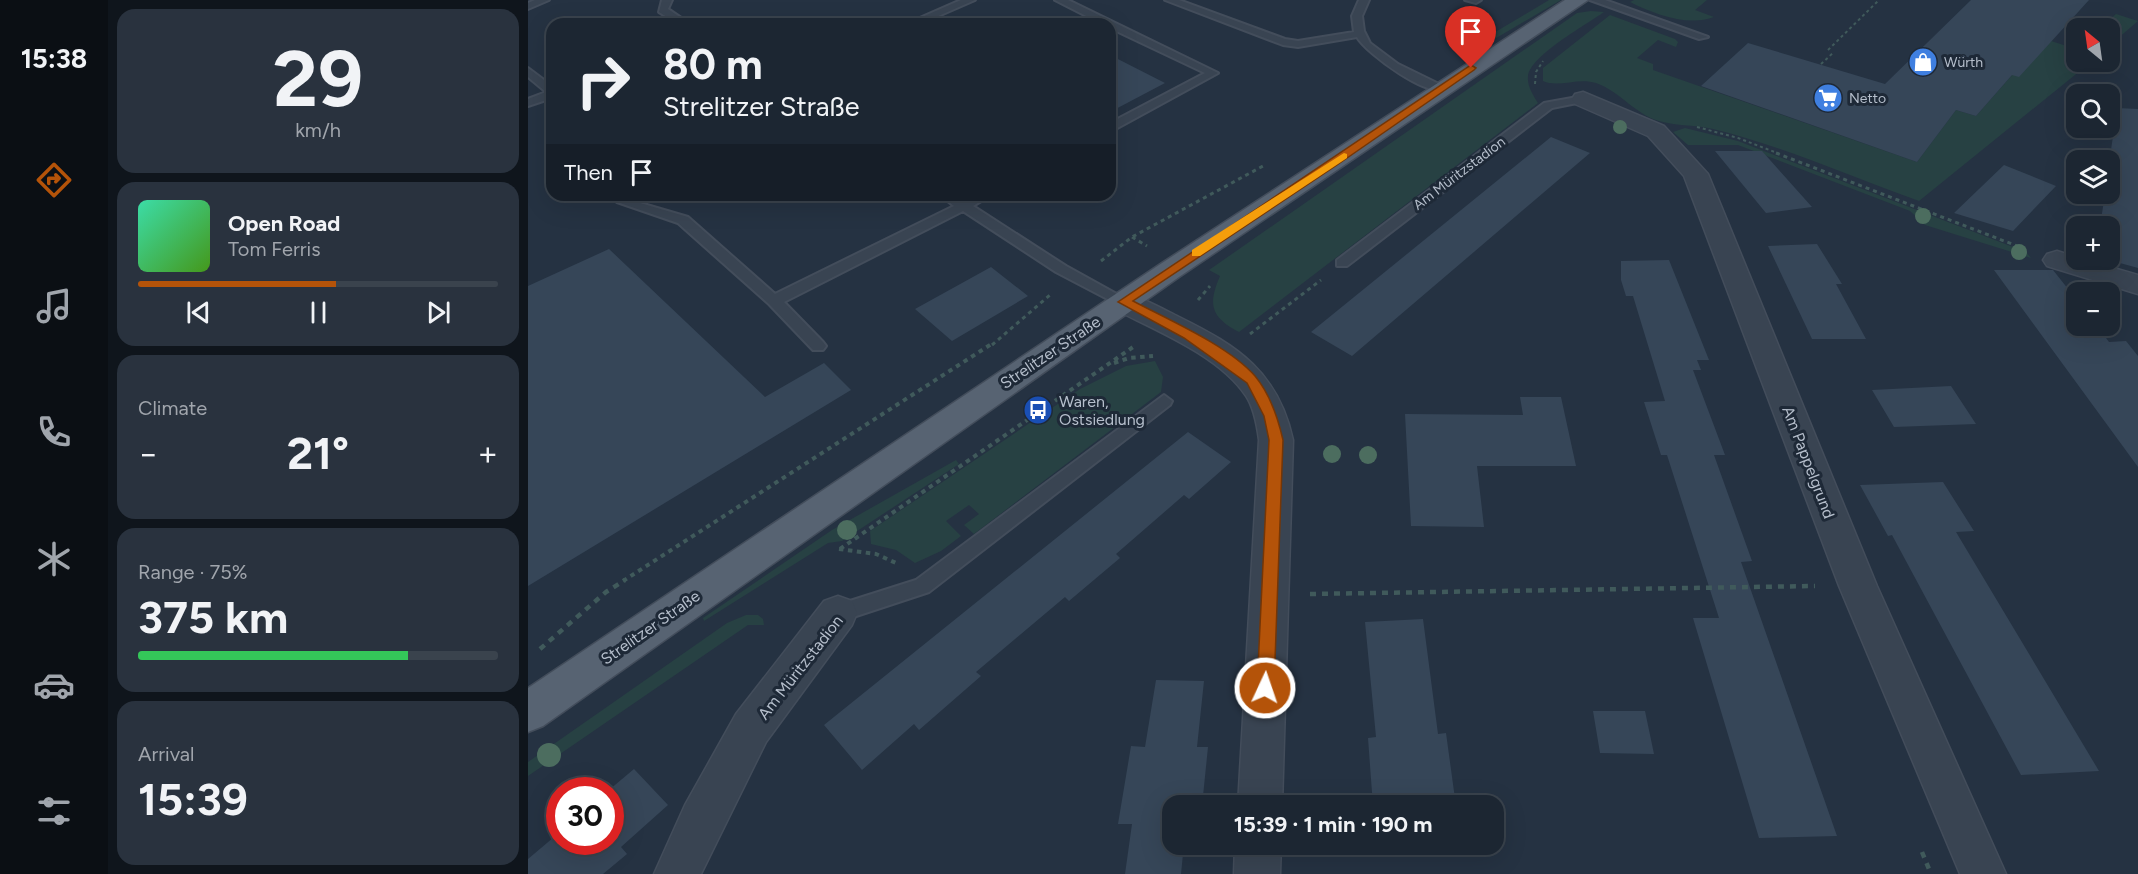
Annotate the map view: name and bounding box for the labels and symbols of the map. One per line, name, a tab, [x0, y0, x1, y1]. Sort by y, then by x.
pin	[1445, 6, 1496, 68]
north arrow	[2066, 18, 2120, 72]
shop icon: Würth	[1907, 46, 1939, 78]
place label: Würth	[1944, 54, 1983, 71]
supermarket icon: Netto	[1812, 82, 1844, 114]
place label: Netto	[1849, 90, 1886, 107]
street label: Am Müritzstadion	[1410, 133, 1509, 214]
street label: Strelitzer Straße	[997, 312, 1104, 393]
place label: Waren, Ostsiedlung	[1059, 392, 1145, 429]
bus stop icon: Waren, Ostsiedlung	[1022, 394, 1054, 426]
street label: Am Pappelgrund	[1778, 403, 1839, 521]
street label: Strelitzer Straße	[597, 586, 704, 669]
street label: Am Müritzstadion	[754, 611, 847, 723]
position arrow	[1233, 656, 1297, 720]
speed limit sign: 30	[546, 777, 624, 855]

